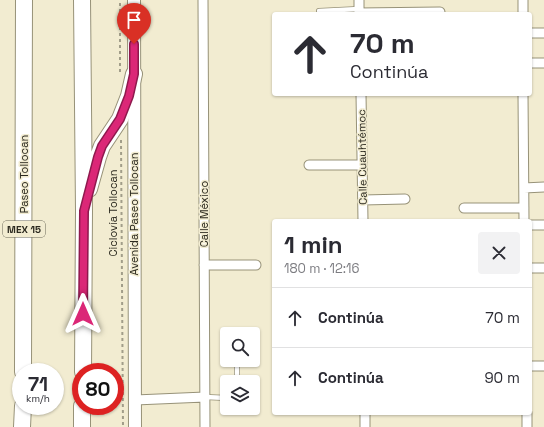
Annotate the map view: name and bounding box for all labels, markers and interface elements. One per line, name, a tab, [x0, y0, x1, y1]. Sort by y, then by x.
pin	[117, 3, 151, 44]
icon: arrive	[123, 9, 145, 31]
text: 70 m	[350, 25, 415, 61]
icon: ahead	[284, 28, 336, 80]
text: Continúa	[350, 60, 428, 83]
street label: Calle Cuauhtémoc	[354, 109, 370, 205]
street label: Paseo Tollocan	[17, 135, 31, 213]
street label: Avenida Paseo Tollocan	[127, 152, 141, 276]
street label: Ciclovía Tollocan	[106, 169, 120, 257]
street label: Calle México	[197, 181, 211, 247]
road number: MEX 15	[3, 221, 45, 237]
text: 1 min	[284, 229, 343, 260]
button: close	[478, 232, 520, 274]
text: 180 m · 12:16	[284, 260, 359, 277]
position arrow	[62, 293, 104, 335]
icon: ahead	[284, 307, 306, 329]
text: Continúa	[318, 308, 384, 327]
text: 70 m	[485, 308, 520, 327]
map controls	[220, 327, 260, 415]
button: search	[220, 327, 260, 367]
speed limit sign: 80	[72, 363, 124, 415]
icon: ahead	[284, 367, 306, 389]
text: Continúa	[318, 368, 384, 387]
text: 90 m	[484, 368, 520, 387]
text: 71	[28, 371, 48, 397]
button: layers	[220, 375, 260, 415]
text: km/h	[26, 392, 50, 405]

